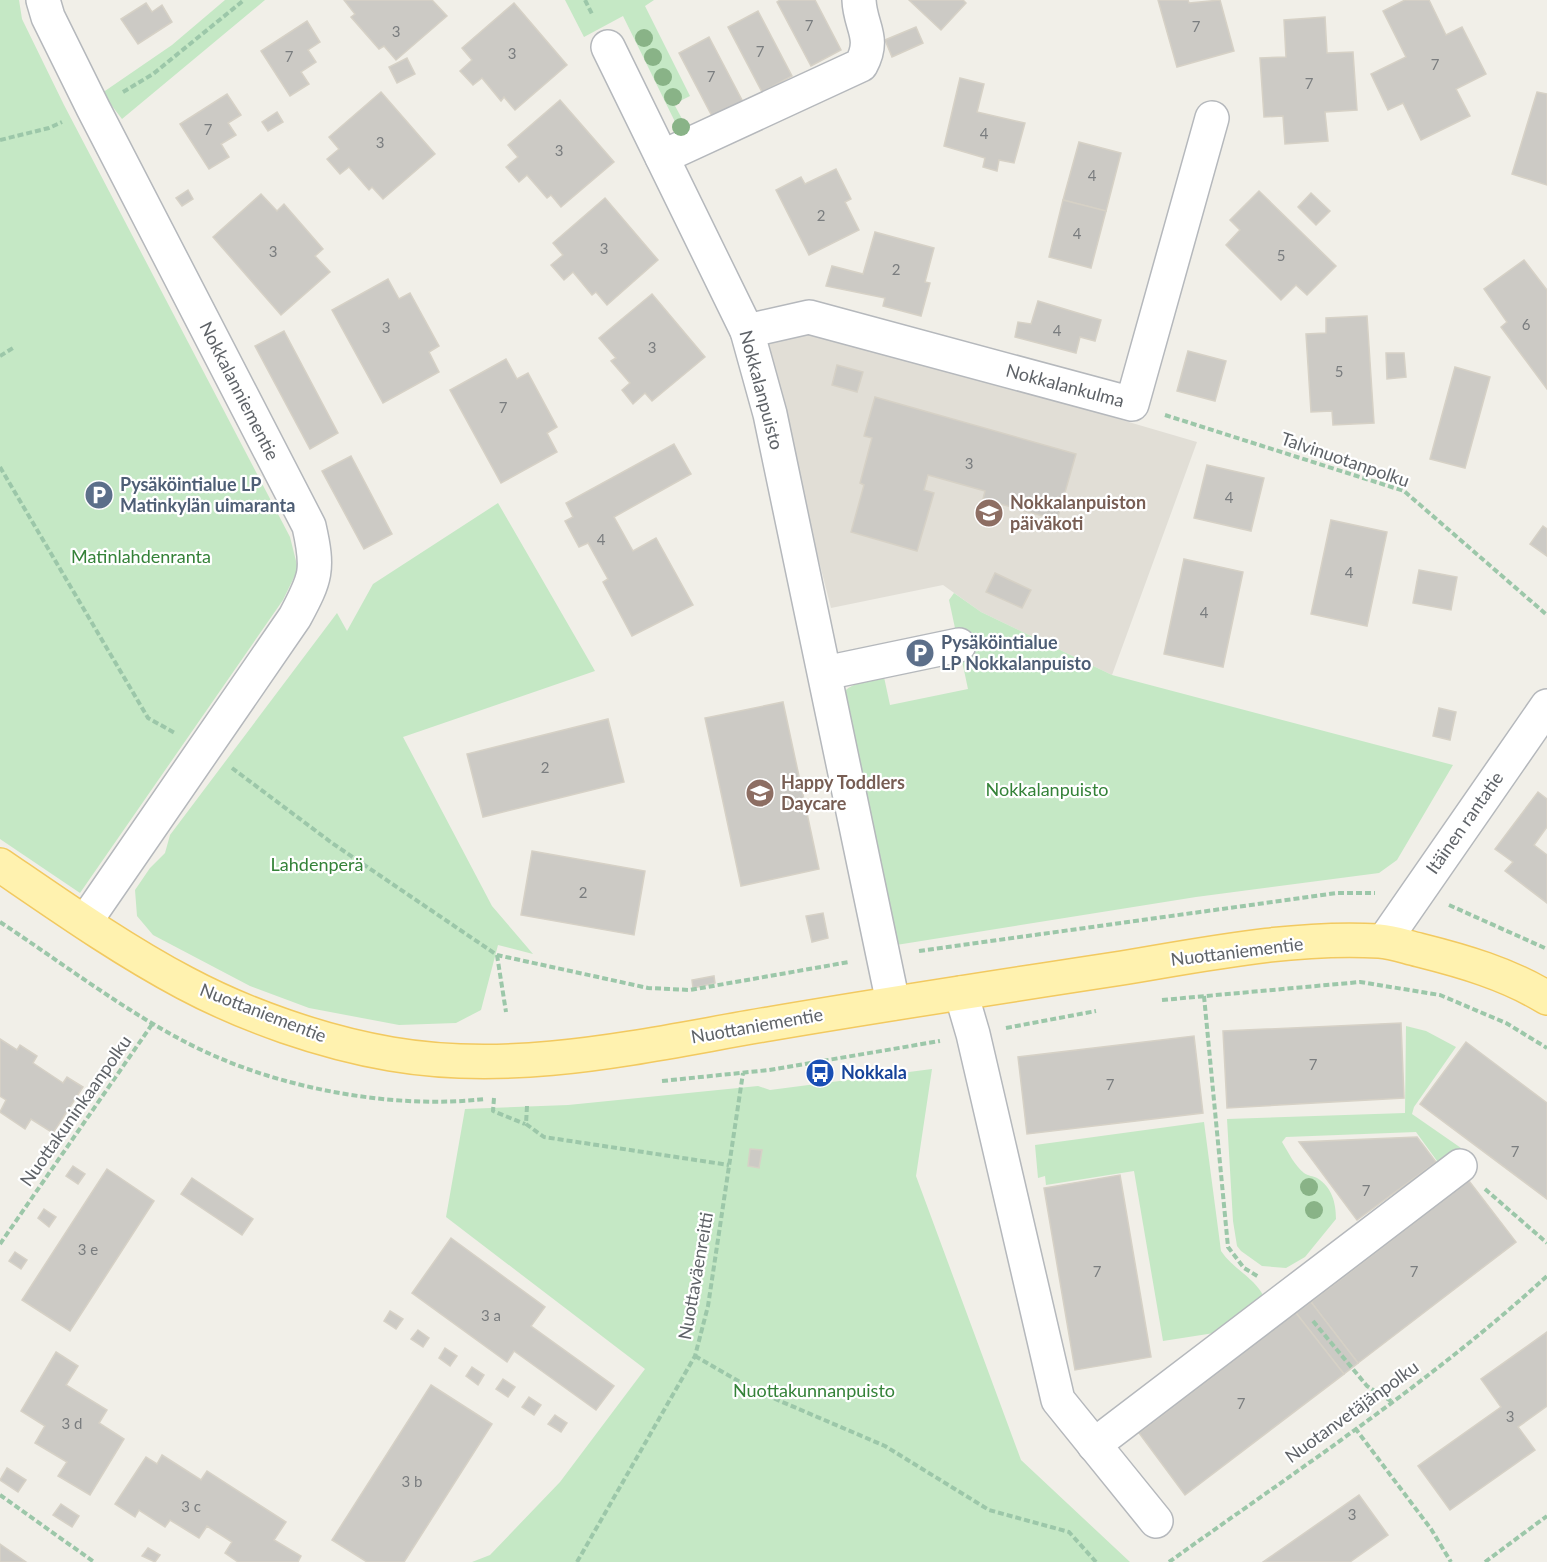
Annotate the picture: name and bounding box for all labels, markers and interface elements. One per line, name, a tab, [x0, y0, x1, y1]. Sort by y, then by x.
house number: 7	[805, 16, 814, 34]
house number: 7	[1192, 17, 1201, 35]
house number: 3	[392, 22, 400, 40]
house number: 7	[756, 42, 765, 60]
house number: 3	[508, 44, 516, 62]
house number: 7	[285, 47, 294, 65]
house number: 7	[1431, 55, 1440, 73]
house number: 7	[707, 67, 716, 85]
house number: 7	[1305, 74, 1314, 92]
house number: 7	[204, 120, 213, 138]
house number: 4	[980, 124, 989, 142]
house number: 3	[376, 133, 384, 151]
house number: 3	[555, 141, 563, 159]
house number: 4	[1088, 166, 1097, 184]
house number: 2	[817, 206, 825, 224]
house number: 4	[1073, 224, 1082, 242]
house number: 3	[600, 239, 608, 257]
house number: 3	[269, 242, 277, 260]
house number: 5	[1277, 246, 1285, 264]
house number: 2	[892, 260, 900, 278]
house number: 6	[1522, 315, 1531, 333]
street label: Nokkalanniementie	[195, 317, 284, 464]
house number: 3	[382, 318, 390, 336]
house number: 4	[1053, 321, 1062, 339]
street label: Nokkalanpuisto	[735, 327, 789, 452]
house number: 3	[648, 338, 656, 356]
street label: Nokkalankulma	[1004, 359, 1127, 411]
house number: 5	[1335, 362, 1343, 380]
house number: 7	[499, 398, 508, 416]
street label: Talvinuotanpolku	[1278, 427, 1413, 491]
house number: 3	[965, 454, 973, 472]
place label: Pysäköintialue LP Matinkylän uimaranta	[120, 473, 295, 516]
parking icon: Pysäköintialue LP Matinkylän uimaranta	[83, 479, 115, 511]
house number: 4	[1225, 488, 1234, 506]
place label: Nokkalanpuiston päiväkoti	[1010, 491, 1146, 534]
school or university icon: Nokkalanpuiston päiväkoti	[973, 497, 1005, 529]
house number: 4	[597, 530, 606, 548]
park label: Matinlahdenranta	[71, 545, 211, 567]
house number: 4	[1345, 563, 1354, 581]
house number: 4	[1200, 603, 1209, 621]
place label: Pysäköintialue LP Nokkalanpuisto	[941, 631, 1091, 674]
parking icon: Pysäköintialue LP Nokkalanpuisto	[904, 637, 936, 669]
house number: 2	[541, 758, 549, 776]
street label: Itäinen rantatie	[1421, 767, 1508, 878]
place label: Happy Toddlers Daycare	[781, 771, 905, 814]
school or university icon: Happy Toddlers Daycare	[744, 777, 776, 809]
park label: Nokkalanpuisto	[986, 778, 1109, 800]
park label: Lahdenperä	[271, 853, 363, 875]
house number: 2	[579, 883, 587, 901]
street label: Nuottaniementie	[1169, 932, 1305, 970]
street label: Nuottaniementie	[197, 978, 330, 1046]
street label: Nuottaniementie	[689, 1003, 825, 1047]
street label: Nuottakuninkaanpolku	[15, 1031, 136, 1190]
house number: 7	[1309, 1055, 1318, 1073]
bus stop icon: Nokkala	[804, 1057, 836, 1089]
place label: Nokkala	[841, 1061, 907, 1083]
house number: 7	[1106, 1075, 1115, 1093]
house number: 7	[1511, 1142, 1520, 1160]
house number: 7	[1362, 1181, 1371, 1199]
street label: Nuottaväenreitti	[673, 1210, 717, 1341]
house number: 3 e	[78, 1240, 98, 1258]
house number: 7	[1093, 1262, 1102, 1280]
house number: 7	[1410, 1262, 1419, 1280]
house number: 3 a	[481, 1306, 501, 1324]
street label: Nuotanvetäjänpolku	[1280, 1355, 1423, 1467]
park label: Nuottakunnanpuisto	[733, 1379, 895, 1401]
house number: 7	[1237, 1394, 1246, 1412]
house number: 3	[1506, 1407, 1514, 1425]
house number: 3 d	[62, 1414, 82, 1432]
house number: 3 b	[402, 1472, 422, 1490]
house number: 3 c	[181, 1497, 201, 1515]
house number: 3	[1348, 1505, 1356, 1523]

